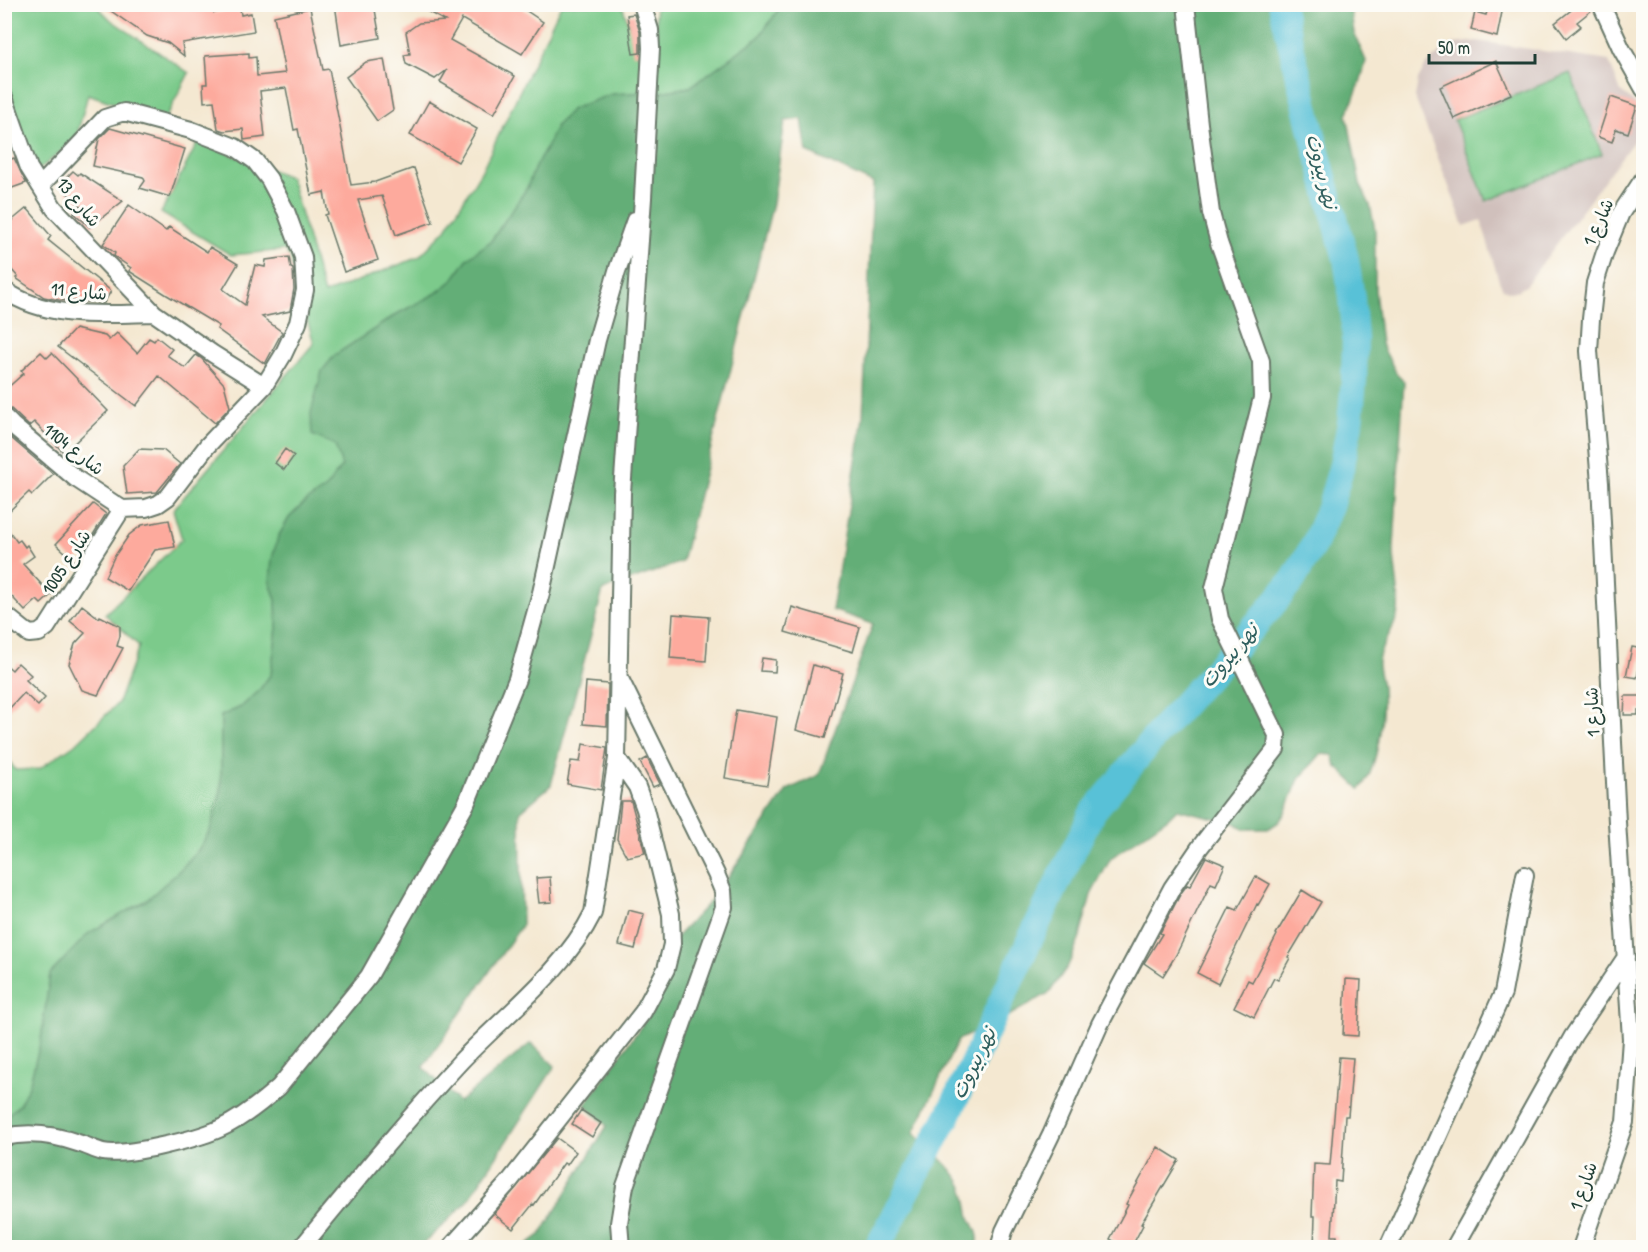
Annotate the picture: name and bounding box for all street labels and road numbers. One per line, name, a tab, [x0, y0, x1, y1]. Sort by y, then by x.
street label: شارع 13	[51, 172, 107, 232]
street label: شارع 1	[1576, 194, 1620, 250]
street label: شارع 11	[50, 276, 108, 306]
street label: شارع 1104	[38, 417, 110, 481]
street label: شارع 1005	[36, 524, 96, 600]
street label: شارع 1	[1578, 687, 1606, 737]
street label: شارع 1	[1563, 1158, 1603, 1214]

